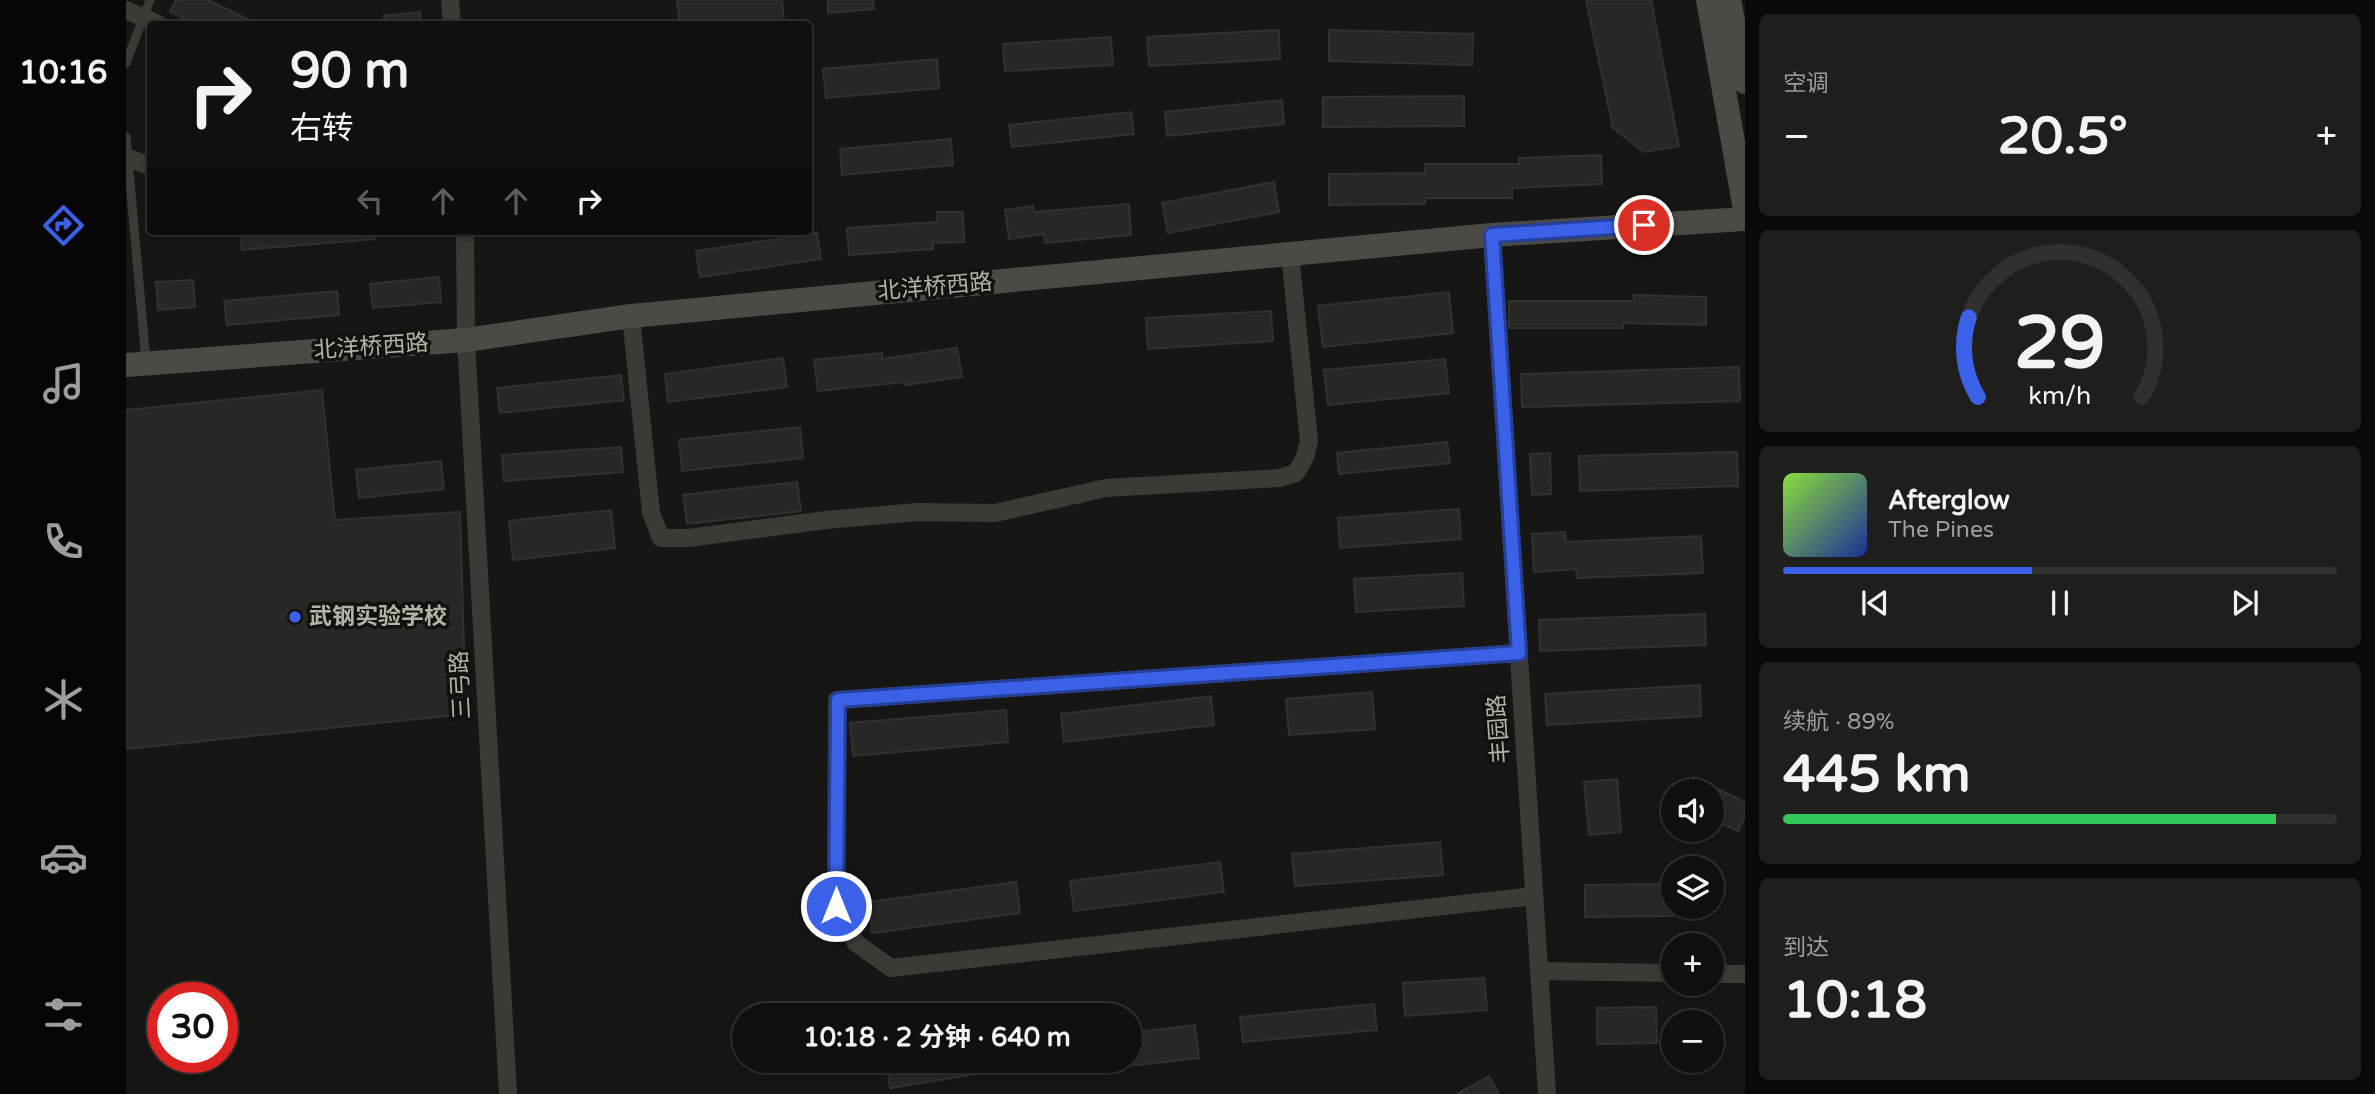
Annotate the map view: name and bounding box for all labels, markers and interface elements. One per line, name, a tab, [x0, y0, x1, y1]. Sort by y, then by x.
text: 90 m	[290, 42, 409, 101]
icon: right	[175, 49, 266, 140]
text: 10:16	[19, 54, 107, 92]
text: 空调	[1783, 70, 1829, 98]
text: 20.5°	[1998, 105, 2128, 168]
text: 右转	[290, 110, 354, 148]
text: −	[1783, 114, 1810, 160]
text: +	[2316, 114, 2337, 160]
icon: left	[351, 182, 389, 220]
icon: ahead	[424, 182, 462, 220]
icon: ahead	[497, 182, 535, 220]
icon: right	[570, 182, 608, 220]
pin	[1614, 195, 1674, 255]
icon: directions	[39, 201, 88, 250]
icon: arrive	[1625, 206, 1663, 244]
street label: 北洋桥西路	[876, 268, 994, 306]
text: 29	[2014, 300, 2106, 388]
street label: 北洋桥西路	[313, 329, 429, 365]
icon: music	[39, 359, 88, 408]
text: km/h	[2029, 381, 2091, 411]
text: Afterglow	[1888, 485, 2010, 516]
text: The Pines	[1888, 516, 1994, 544]
icon: phone	[39, 517, 88, 566]
icon: previous	[1856, 584, 1894, 622]
icon: pause	[2041, 584, 2079, 622]
icon: next	[2226, 584, 2264, 622]
place label: 武钢实验学校	[309, 603, 447, 631]
marker: 武钢实验学校	[287, 609, 303, 625]
street label: 三弓路	[445, 650, 477, 720]
icon: climate	[39, 675, 88, 724]
street label: 丰园路	[1483, 694, 1515, 764]
text: 续航 · 89%	[1783, 708, 1895, 736]
text: 445 km	[1783, 743, 1971, 806]
map controls	[1661, 779, 1724, 1073]
button: sound	[1661, 779, 1724, 842]
icon: car	[39, 833, 88, 882]
button: layers	[1661, 856, 1724, 919]
position arrow	[799, 869, 873, 943]
button: +	[1661, 933, 1724, 996]
text: 到达	[1783, 934, 1829, 962]
text: 10:18	[1783, 969, 1927, 1032]
speed limit sign: 30	[147, 982, 238, 1073]
icon: filters	[39, 990, 88, 1039]
button: −	[1661, 1010, 1724, 1073]
text: 10:18 · 2 分钟 · 640 m	[803, 1022, 1071, 1053]

